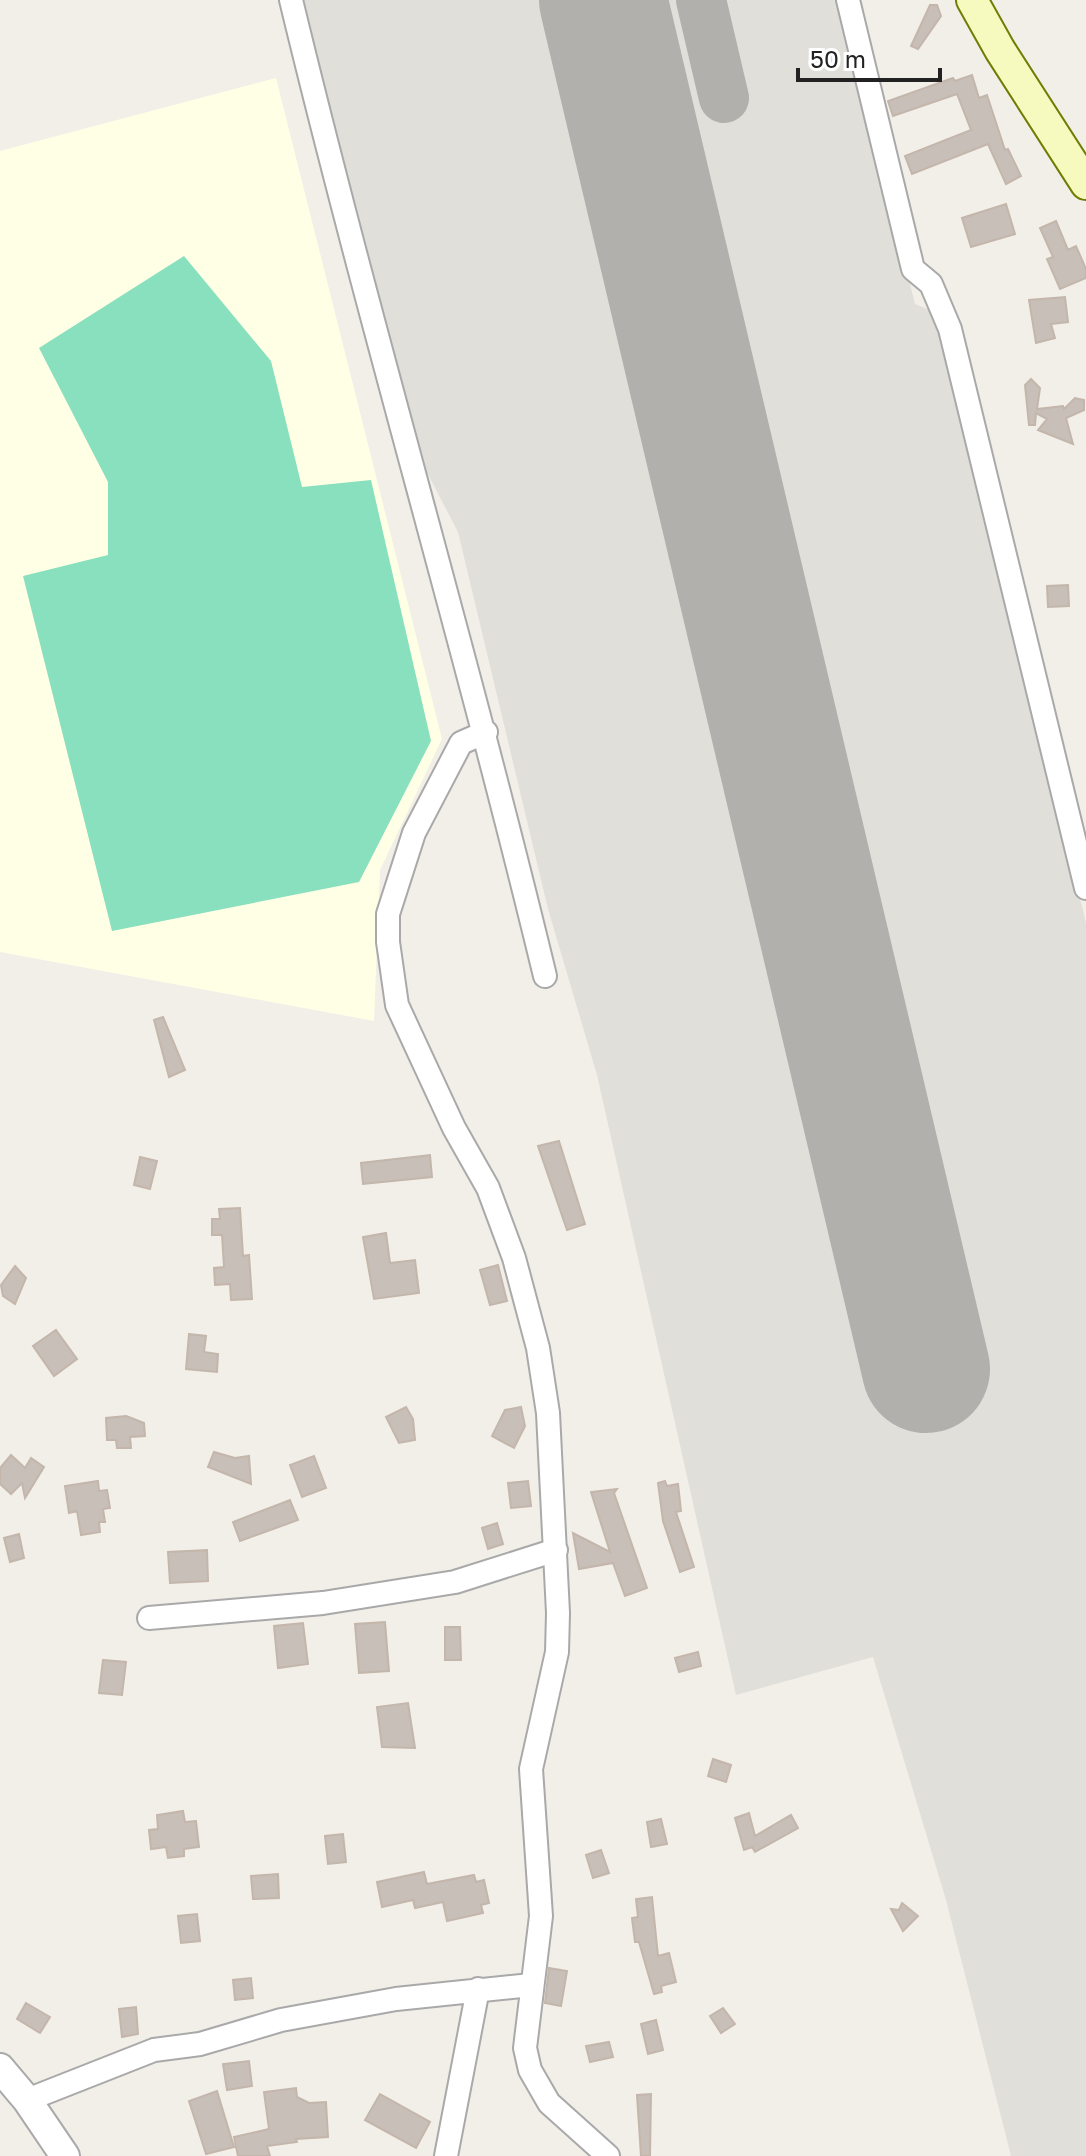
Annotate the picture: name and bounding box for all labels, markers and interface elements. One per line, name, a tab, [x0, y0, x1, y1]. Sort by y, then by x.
scale bar	[798, 32, 940, 82]
text: 50 m	[810, 44, 866, 73]

